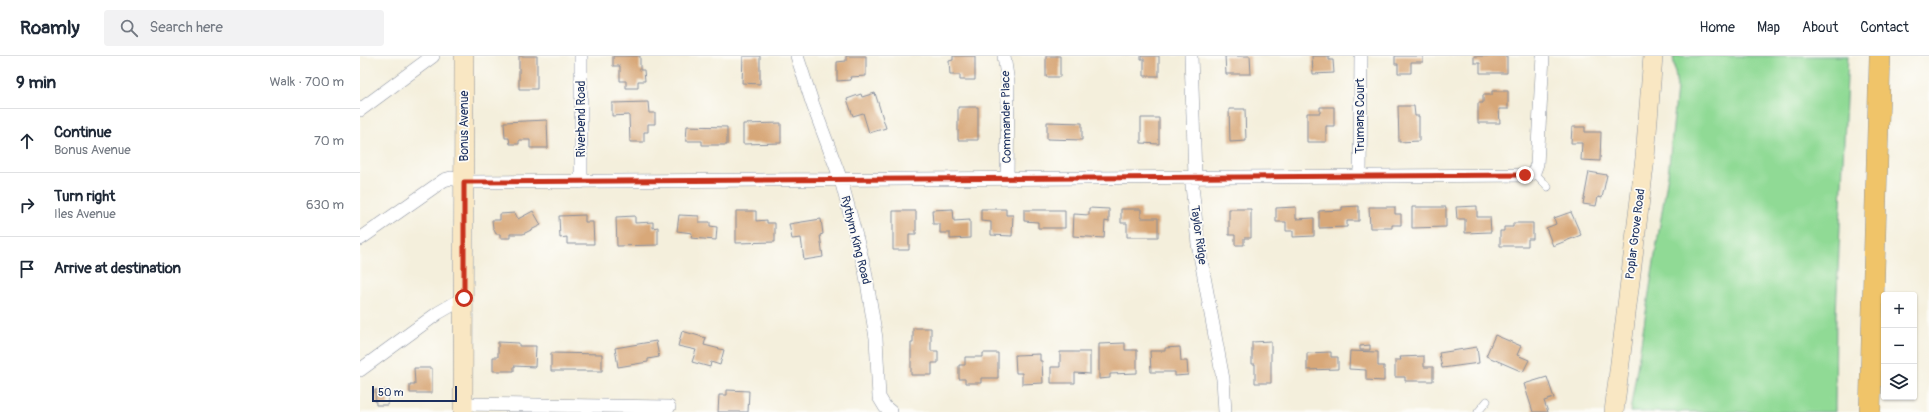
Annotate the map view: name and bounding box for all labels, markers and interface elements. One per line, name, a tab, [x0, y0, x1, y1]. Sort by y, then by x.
search box	[104, 10, 384, 46]
text: Roamly	[20, 16, 80, 40]
icon: search	[118, 17, 140, 39]
text: Search here	[150, 18, 223, 37]
text: Home	[1700, 19, 1735, 36]
text: Map	[1757, 19, 1780, 36]
text: About	[1802, 19, 1838, 36]
text: Contact	[1860, 19, 1909, 36]
street label: Commander Place	[998, 70, 1015, 163]
text: 9 min	[16, 72, 56, 93]
text: Walk · 700 m	[269, 74, 344, 90]
street label: Trumans Court	[1353, 78, 1368, 154]
street label: Riverbend Road	[574, 81, 589, 157]
street label: Bonus Avenue	[457, 91, 472, 161]
text: Continue	[54, 123, 112, 142]
icon: ahead	[16, 130, 38, 152]
text: 70 m	[314, 133, 344, 149]
text: Bonus Avenue	[54, 142, 131, 158]
route end	[1516, 166, 1534, 184]
text: Turn right	[54, 187, 115, 206]
street label: Poplar Grove Road	[1622, 188, 1649, 280]
icon: right	[16, 194, 38, 216]
street label: Rythym King Road	[837, 194, 874, 286]
text: 630 m	[306, 197, 344, 213]
street label: Taylor Ridge	[1187, 204, 1210, 266]
text: Iles Avenue	[54, 206, 116, 222]
icon: arrive	[16, 258, 38, 280]
text: Arrive at destination	[54, 259, 181, 278]
route start	[455, 289, 473, 307]
map controls	[1881, 292, 1917, 400]
button: +	[1881, 292, 1917, 328]
button: −	[1881, 328, 1917, 364]
button: layers	[1881, 364, 1917, 400]
scale bar	[372, 384, 457, 403]
text: 50 m	[378, 386, 404, 399]

